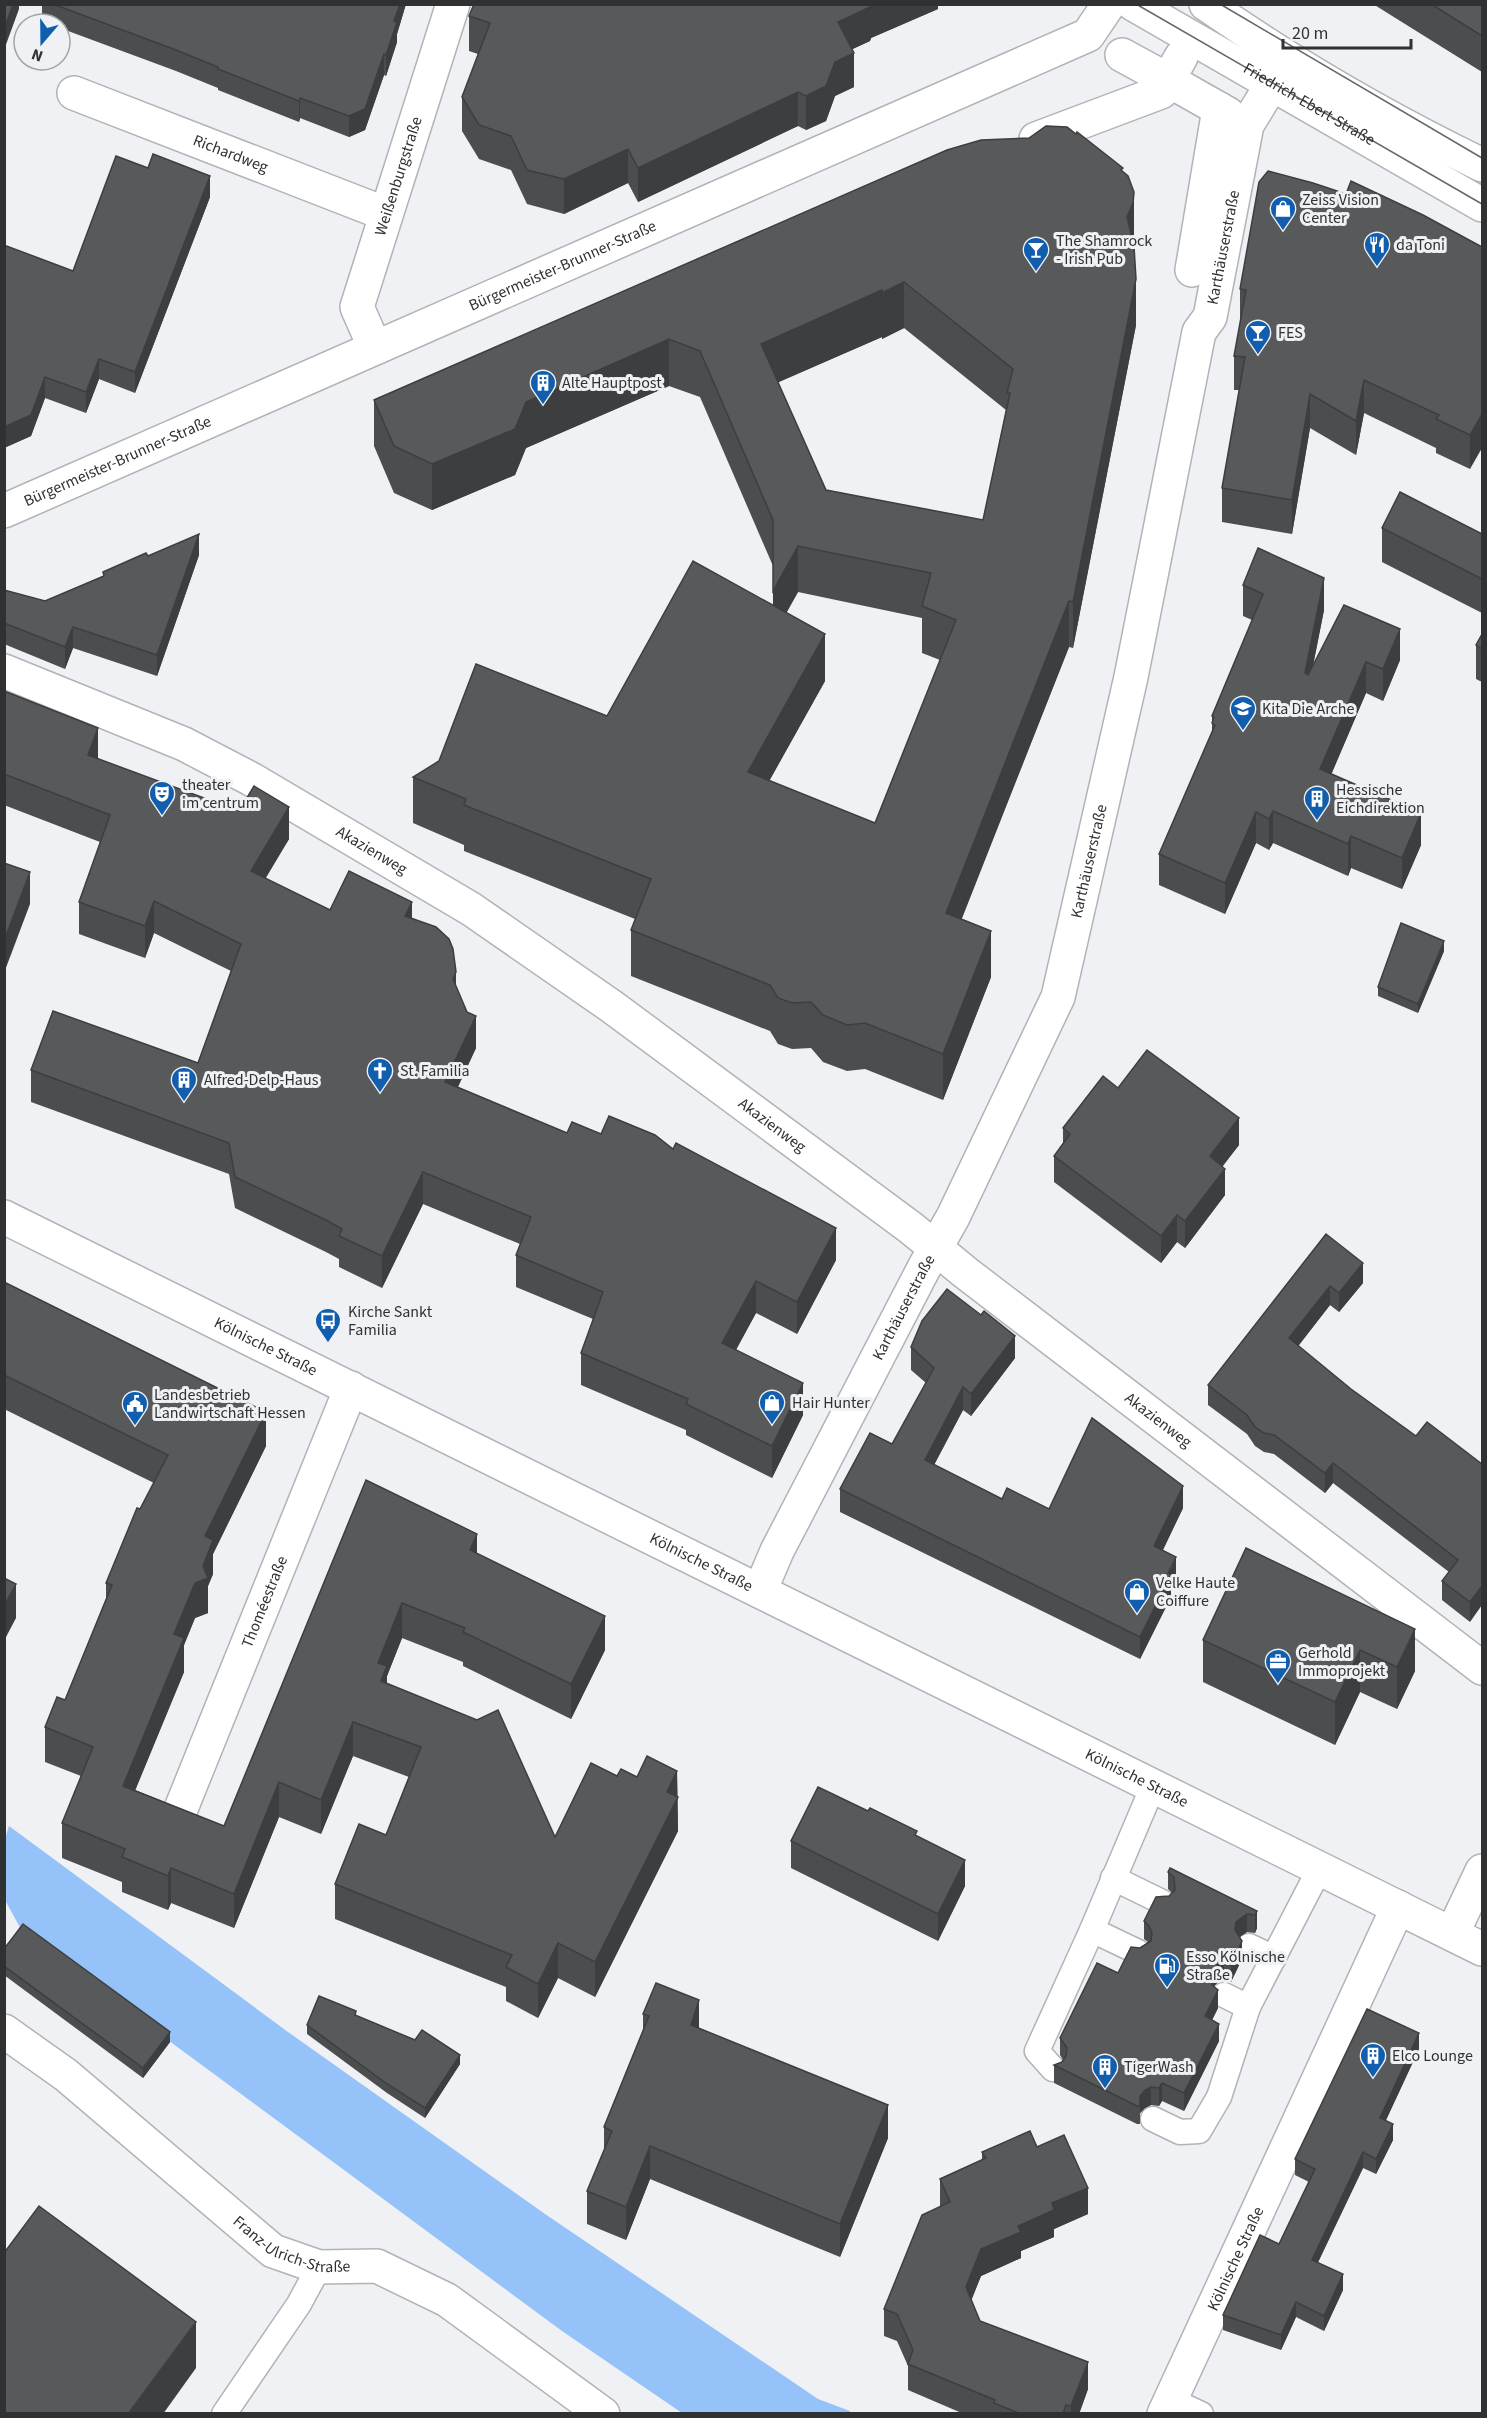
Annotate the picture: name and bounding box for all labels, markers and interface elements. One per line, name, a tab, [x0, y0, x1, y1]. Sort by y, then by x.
north arrow	[12, 12, 72, 72]
scale bar	[1283, 12, 1410, 50]
text: 20 m	[1292, 21, 1328, 46]
text: N	[28, 43, 46, 67]
street label: Friedrich-Ebert-Straße	[1239, 57, 1379, 151]
street label: Weißenburgstraße	[369, 114, 428, 238]
street label: Richardweg	[190, 129, 271, 178]
street label: Karthäuserstraße	[1202, 188, 1245, 307]
place label: Zeiss Vision Center	[1302, 189, 1379, 229]
shop icon: Zeiss Vision Center	[1268, 194, 1298, 232]
street label: Bürgermeister-Brunner-Straße	[465, 215, 660, 317]
place label: The Shamrock - Irish Pub	[1056, 230, 1152, 270]
restaurant icon: da Toni	[1362, 230, 1392, 268]
place label: da Toni	[1396, 234, 1445, 256]
bar icon: The Shamrock - Irish Pub	[1021, 235, 1051, 273]
bar icon: FES	[1243, 318, 1273, 356]
place label: FES	[1278, 322, 1303, 344]
building icon: Alte Hauptpost	[528, 368, 558, 406]
place label: Alte Hauptpost	[562, 372, 662, 394]
street label: Bürgermeister-Brunner-Straße	[20, 410, 215, 512]
school or university icon: Kita Die Arche	[1228, 694, 1258, 732]
place label: Kita Die Arche	[1262, 698, 1355, 720]
place label: theater im centrum	[182, 774, 259, 814]
theatre icon: theater im centrum	[147, 779, 177, 817]
place label: Hessische Eichdirektion	[1336, 779, 1425, 819]
building icon: Hessische Eichdirektion	[1302, 784, 1332, 822]
street label: Karthäuserstraße	[1065, 802, 1113, 920]
street label: Akazienweg	[332, 821, 411, 880]
church icon: St. Familia	[365, 1056, 395, 1094]
place label: St. Familia	[400, 1060, 470, 1082]
building icon: Alfred-Delp-Haus	[169, 1065, 199, 1103]
place label: Alfred-Delp-Haus	[204, 1069, 319, 1091]
street label: Akazienweg	[734, 1093, 810, 1158]
street label: Karthäuserstraße	[867, 1251, 940, 1364]
place label: Kirche Sankt Familia	[348, 1301, 433, 1341]
bus stop icon: Kirche Sankt Familia	[313, 1306, 343, 1344]
street label: Kölnische Straße	[210, 1312, 321, 1381]
place label: Landesbetrieb Landwirtschaft Hessen	[154, 1384, 306, 1424]
street label: Akazienweg	[1120, 1387, 1196, 1453]
shop icon: Hair Hunter	[757, 1388, 787, 1426]
public building icon: Landesbetrieb Landwirtschaft Hessen	[120, 1389, 150, 1427]
place label: Hair Hunter	[792, 1392, 870, 1414]
street label: Kölnische Straße	[646, 1527, 757, 1597]
street label: Thoméestraße	[236, 1553, 293, 1651]
place label: Velke Haute Coiffure	[1156, 1572, 1235, 1612]
shop icon: Velke Haute Coiffure	[1122, 1577, 1152, 1615]
place label: Gerhold Immoprojekt	[1298, 1642, 1386, 1682]
office icon: Gerhold Immoprojekt	[1263, 1647, 1293, 1685]
street label: Kölnische Straße	[1081, 1743, 1192, 1813]
place label: Esso Kölnische Straße	[1186, 1946, 1285, 1986]
fuel station icon: Esso Kölnische Straße	[1152, 1951, 1182, 1989]
building icon: Elco Lounge	[1358, 2041, 1388, 2079]
place label: Elco Lounge	[1392, 2045, 1473, 2067]
building icon: TigerWash	[1090, 2052, 1120, 2090]
place label: TigerWash	[1124, 2056, 1194, 2078]
street label: Kölnische Straße	[1202, 2203, 1269, 2314]
street label: Franz-Ulrich-Straße	[228, 2210, 351, 2278]

